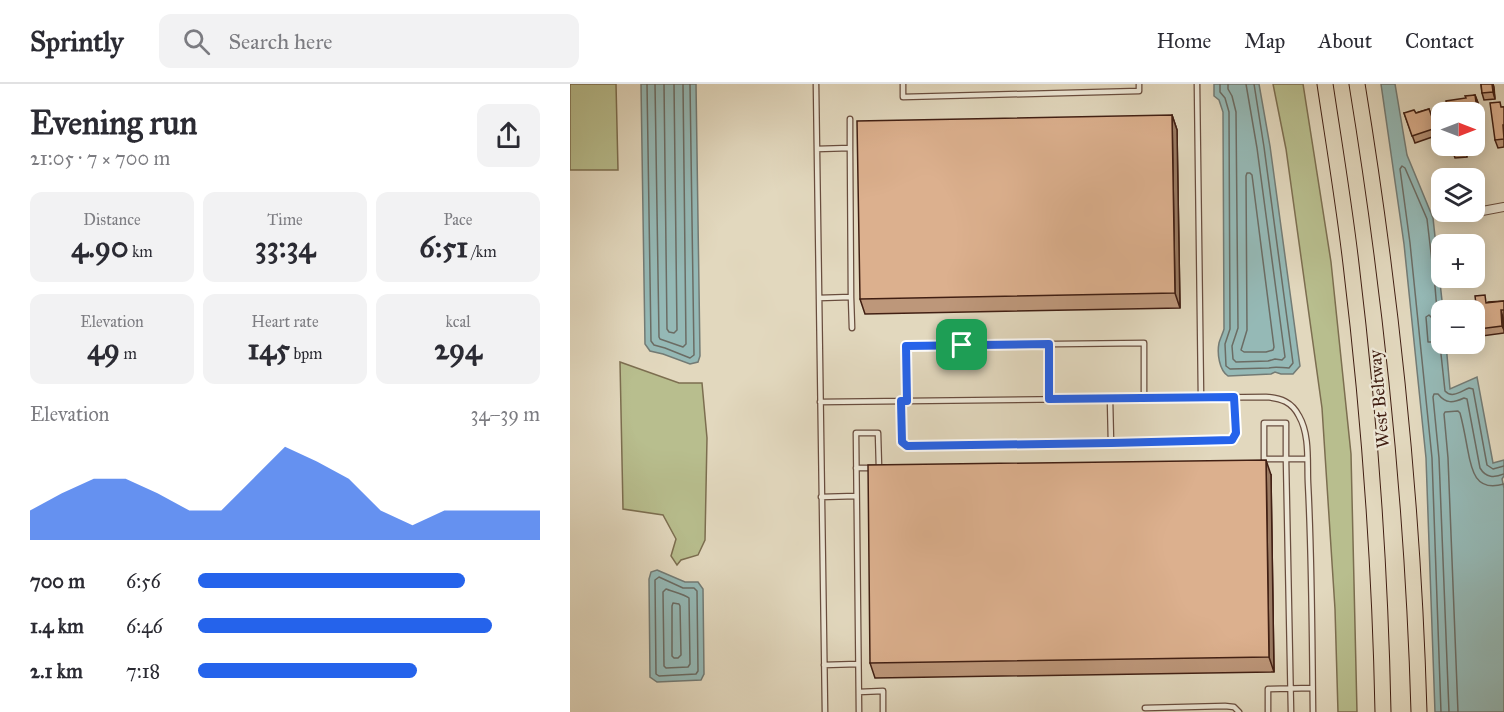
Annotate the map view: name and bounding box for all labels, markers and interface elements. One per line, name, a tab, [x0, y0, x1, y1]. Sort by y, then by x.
search box	[159, 14, 579, 68]
text: Sprintly	[30, 24, 123, 59]
icon: search	[180, 25, 213, 58]
text: Search here	[228, 28, 332, 55]
text: Home	[1156, 28, 1211, 54]
text: Map	[1244, 28, 1285, 54]
text: About	[1318, 28, 1372, 54]
text: Contact	[1405, 28, 1474, 54]
north arrow	[1431, 102, 1485, 156]
map controls	[1431, 102, 1485, 354]
text: Evening run	[30, 103, 197, 143]
button: share	[477, 104, 540, 167]
text: 21:05 · 7 × 700 m	[30, 146, 170, 170]
button: layers	[1431, 168, 1485, 222]
text: Distance	[83, 210, 141, 229]
text: Time	[267, 210, 303, 229]
text: Pace	[443, 210, 473, 229]
text: 4.90	[71, 229, 128, 265]
text: 33:34	[255, 229, 315, 265]
text: 6:51	[419, 229, 468, 265]
button: +	[1431, 234, 1485, 288]
text: km	[128, 242, 153, 261]
text: /km	[468, 242, 497, 261]
button: −	[1431, 300, 1485, 354]
text: Elevation	[80, 312, 144, 331]
text: Heart rate	[251, 312, 319, 331]
text: kcal	[445, 312, 471, 331]
pin	[936, 319, 987, 370]
icon: arrive	[945, 328, 978, 361]
text: 49	[87, 331, 120, 367]
text: 145	[247, 331, 290, 367]
text: 294	[434, 331, 482, 367]
text: m	[120, 344, 137, 363]
text: bpm	[290, 344, 323, 363]
street label: West Beltway	[1364, 348, 1394, 449]
text: Elevation	[30, 402, 109, 426]
text: 34–39 m	[471, 402, 540, 426]
text: 700 m	[30, 569, 85, 593]
text: 6:56	[126, 569, 161, 593]
text: 1.4 km	[30, 614, 84, 638]
text: 6:46	[126, 614, 163, 638]
text: 2.1 km	[30, 659, 83, 683]
text: 7:18	[126, 659, 160, 683]

